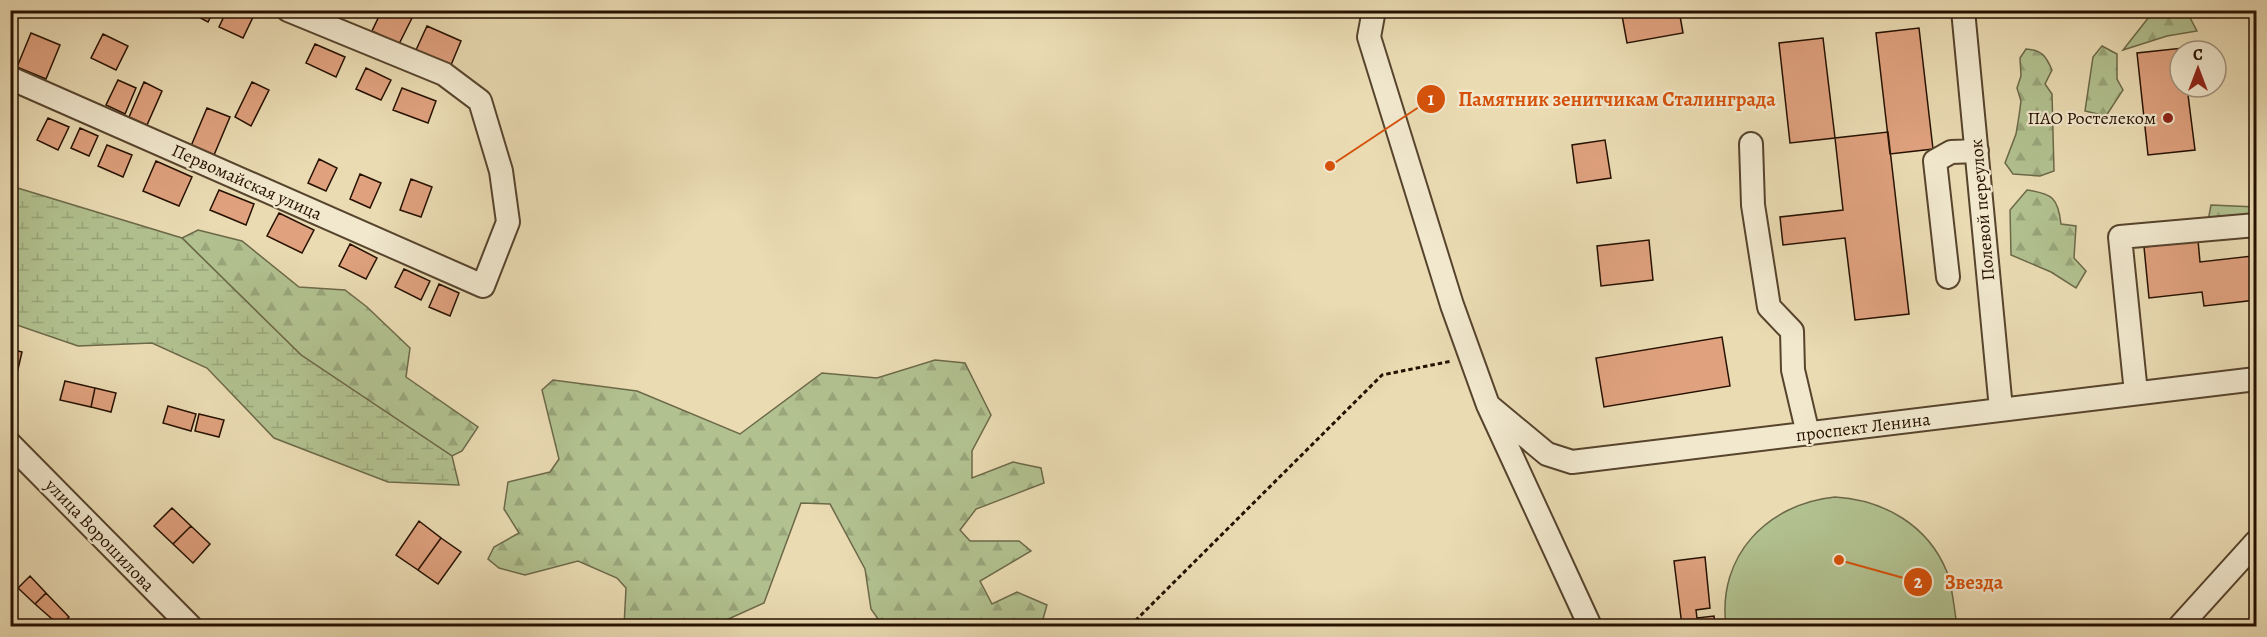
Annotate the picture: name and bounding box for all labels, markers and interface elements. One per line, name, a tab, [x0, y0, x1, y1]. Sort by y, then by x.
north arrow	[2168, 39, 2228, 99]
text: С	[2193, 44, 2203, 66]
callout: Памятник зенитчикам Сталинграда	[1416, 80, 1788, 118]
text: Памятник зенитчикам Сталинграда	[1458, 86, 1776, 113]
text: 1	[1428, 87, 1435, 111]
place label: ПАО Ростелеком	[2028, 106, 2156, 130]
marker: ПАО Ростелеком	[2161, 111, 2175, 125]
street label: Первомайская улица	[168, 138, 326, 226]
street label: Полевой переулок	[1964, 138, 2000, 282]
street label: проспект Ленина	[1794, 407, 1932, 447]
street label: улица Ворошилова	[39, 473, 160, 597]
callout: Звезда	[1903, 563, 2015, 601]
text: Звезда	[1945, 569, 2004, 596]
text: 2	[1914, 570, 1923, 594]

